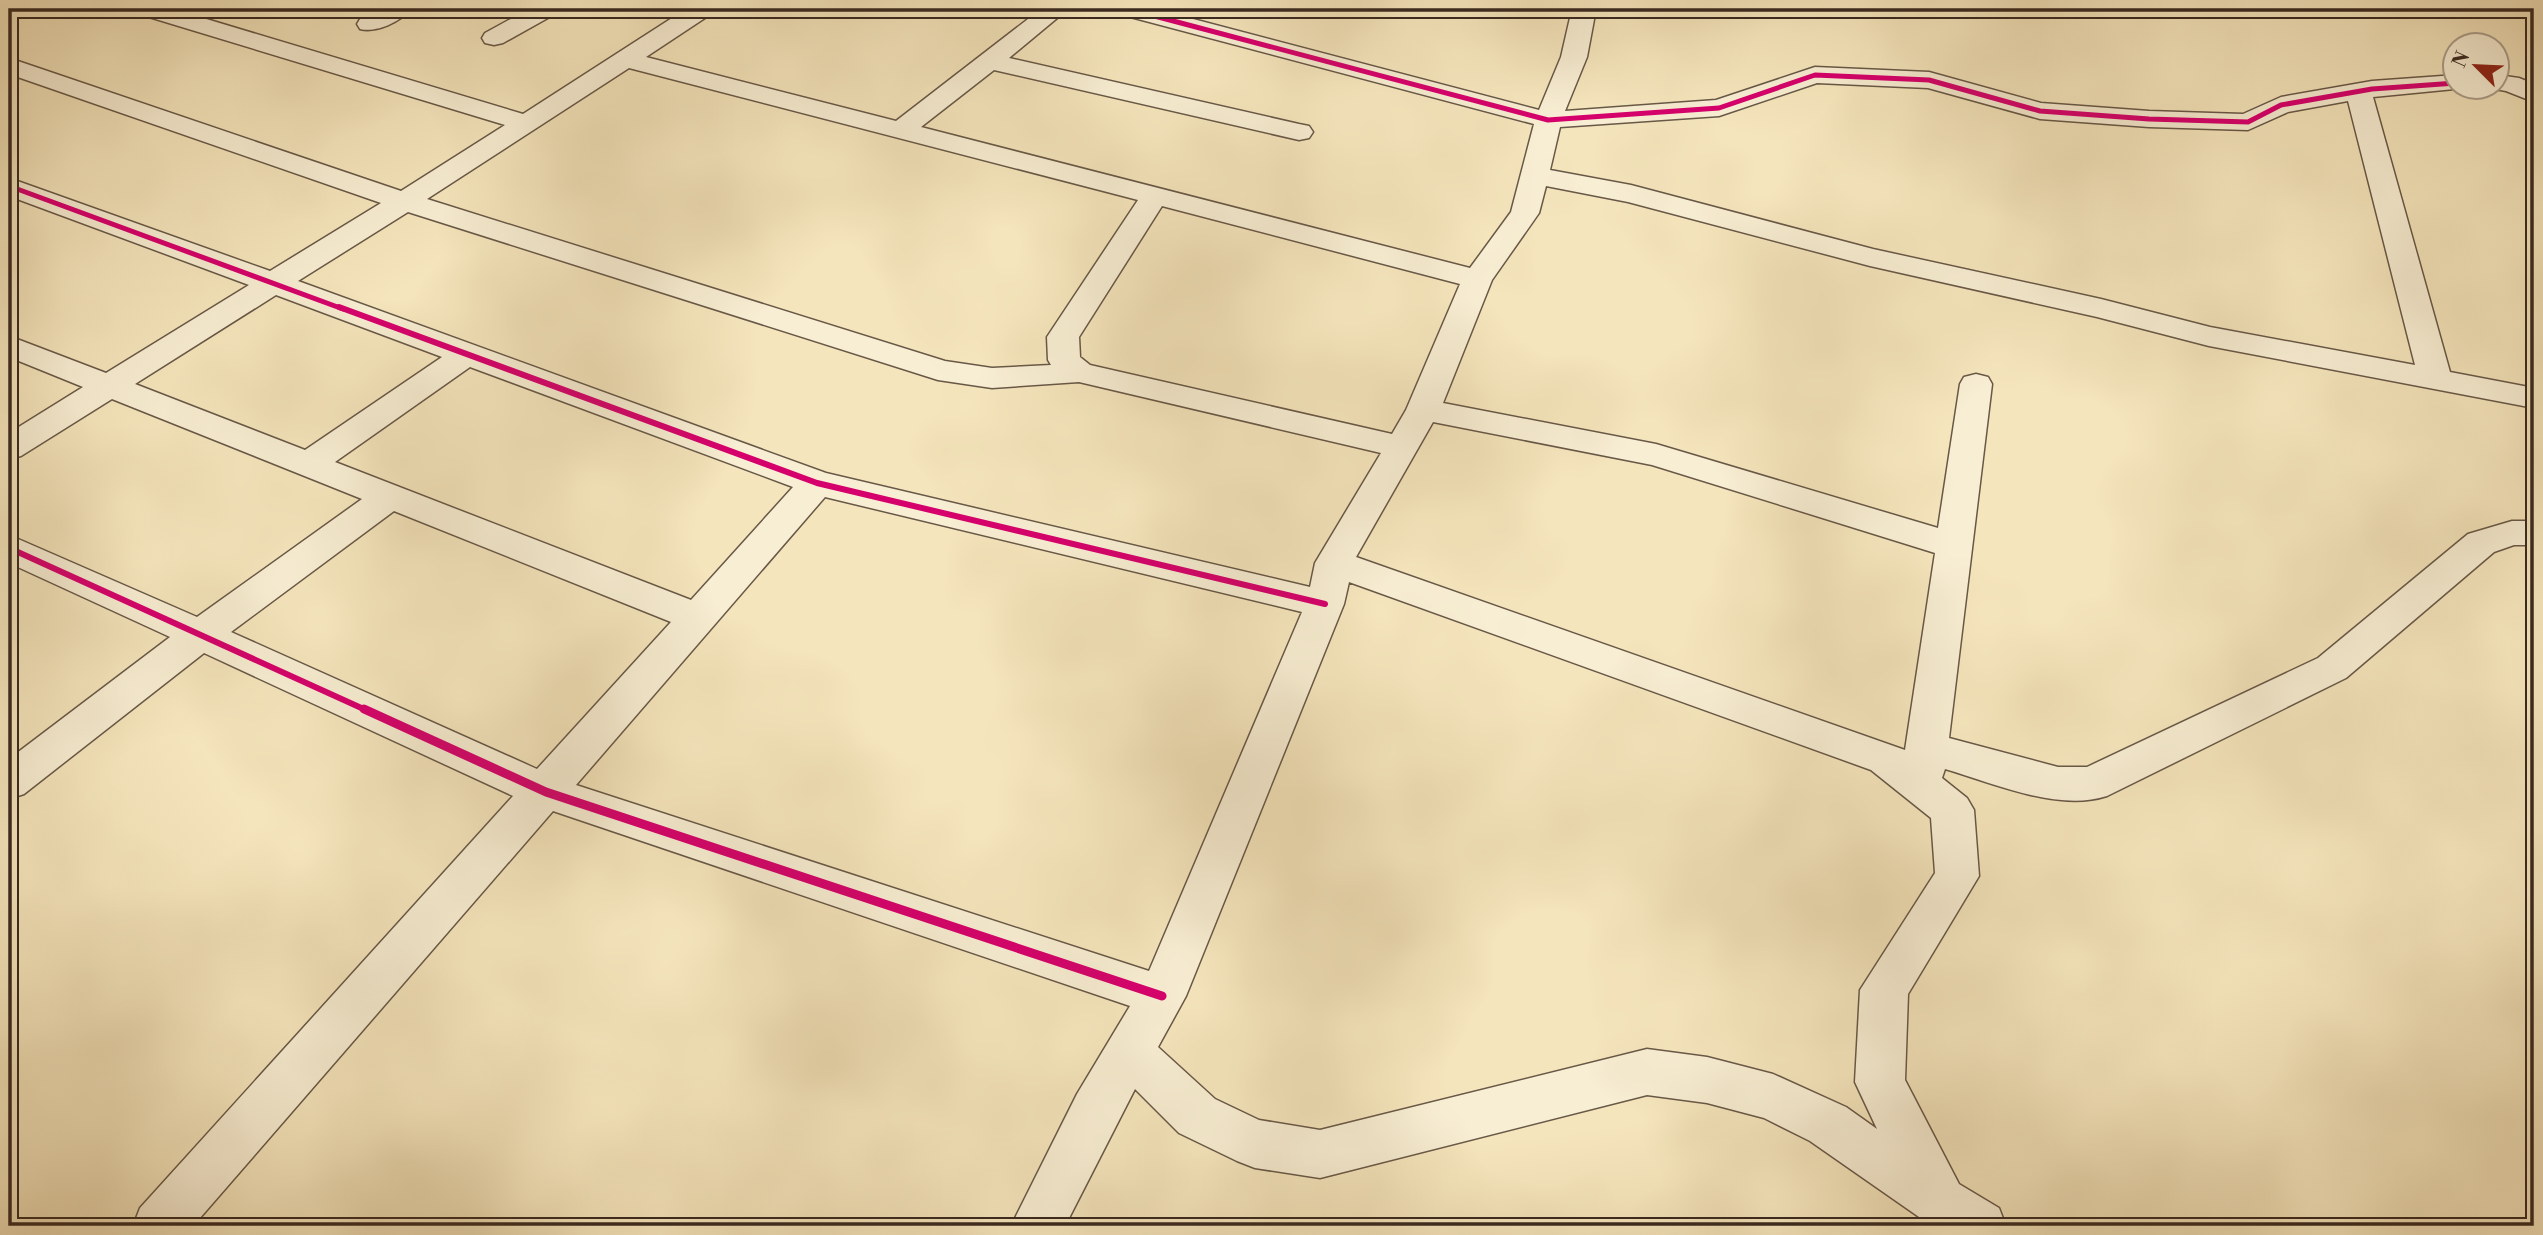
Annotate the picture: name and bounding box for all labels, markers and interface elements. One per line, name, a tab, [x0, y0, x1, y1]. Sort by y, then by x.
north arrow	[2442, 32, 2512, 102]
text: N	[2447, 48, 2475, 71]

